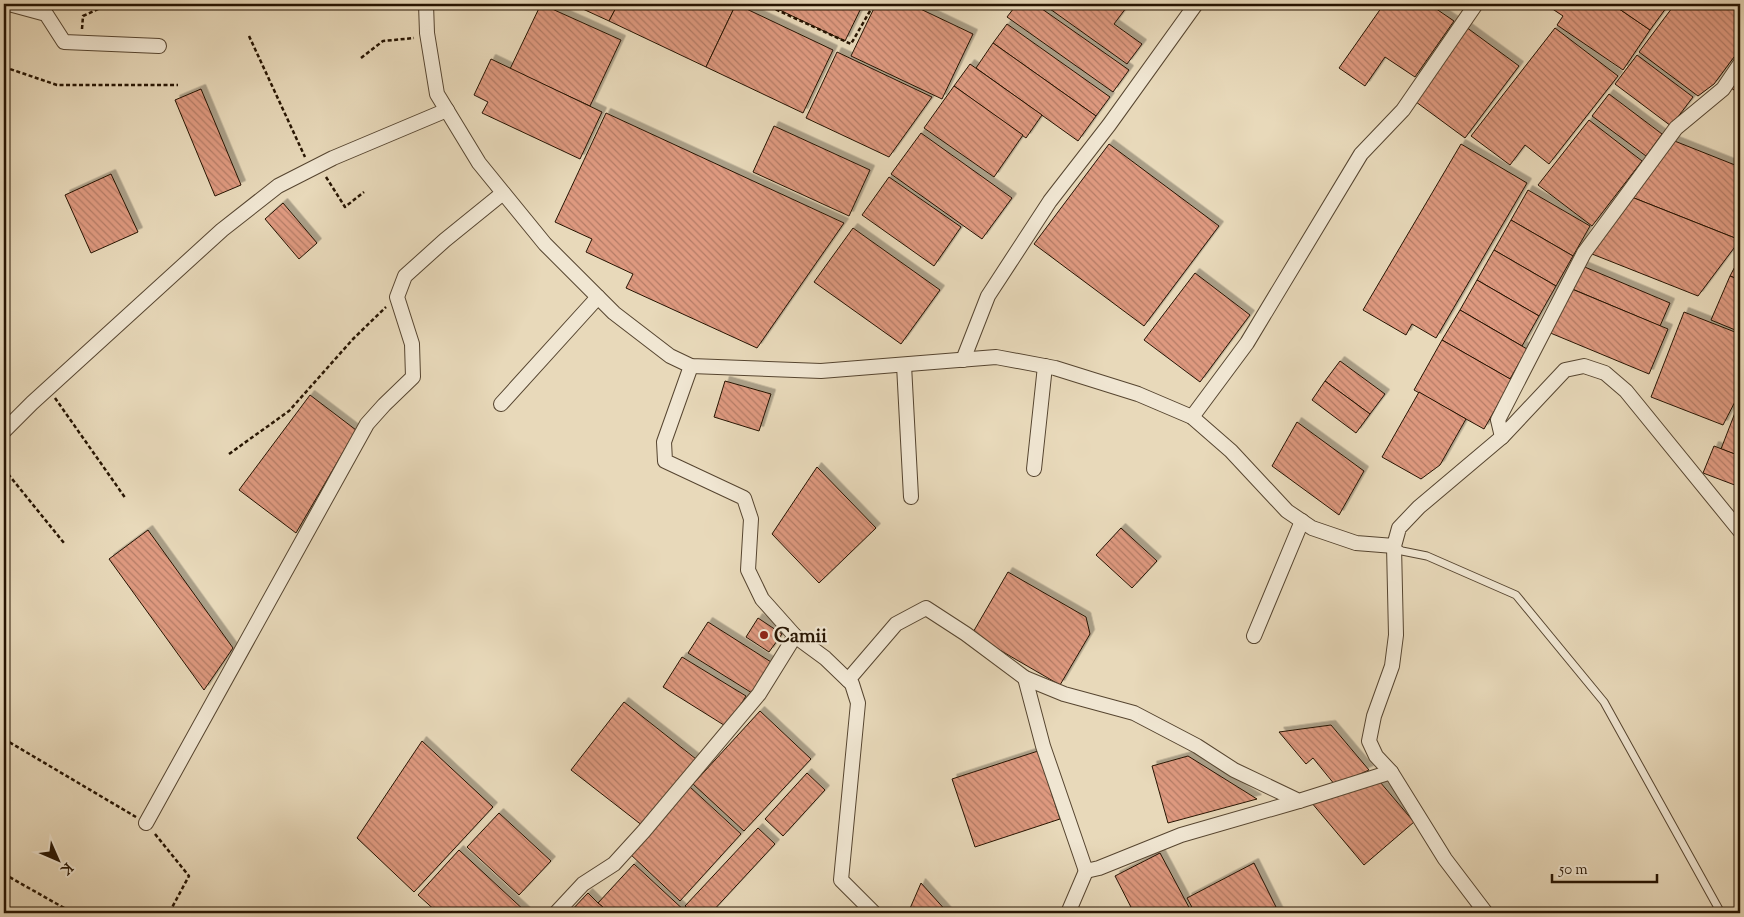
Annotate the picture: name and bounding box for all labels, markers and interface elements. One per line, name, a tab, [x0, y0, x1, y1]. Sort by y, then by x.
place label: Camii	[774, 623, 827, 652]
marker: Camii	[758, 629, 770, 641]
north arrow	[32, 834, 82, 884]
scale bar	[1552, 852, 1656, 884]
text: K	[55, 857, 76, 879]
text: 50 m	[1558, 860, 1588, 881]

